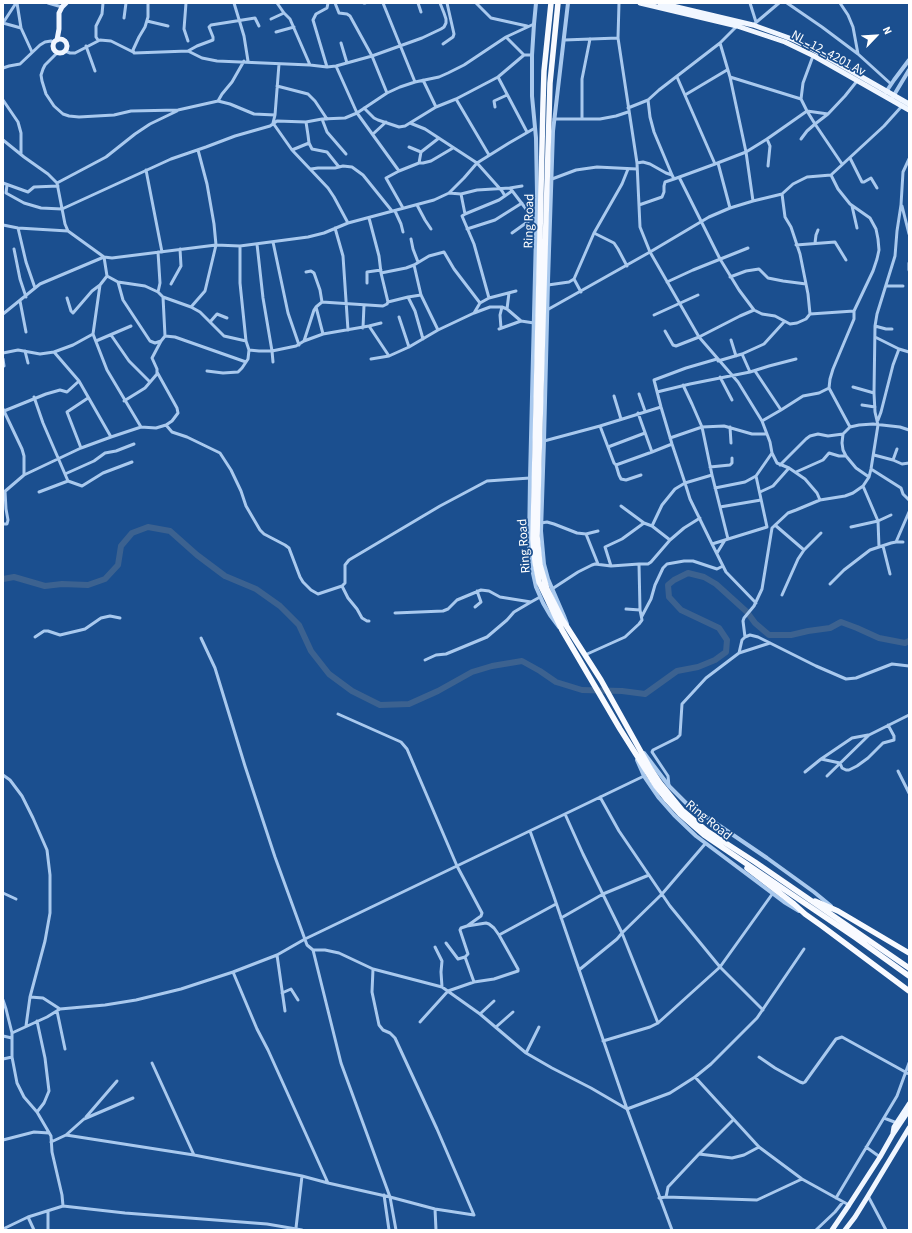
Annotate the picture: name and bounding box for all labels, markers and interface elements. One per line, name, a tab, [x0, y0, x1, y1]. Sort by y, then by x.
north arrow	[856, 16, 896, 56]
text: N	[879, 24, 896, 37]
street label: NL_12_4201 Av	[788, 28, 868, 80]
street label: Ring Road	[522, 193, 538, 249]
street label: Ring Road	[515, 518, 535, 574]
street label: Ring Road	[682, 798, 734, 844]

